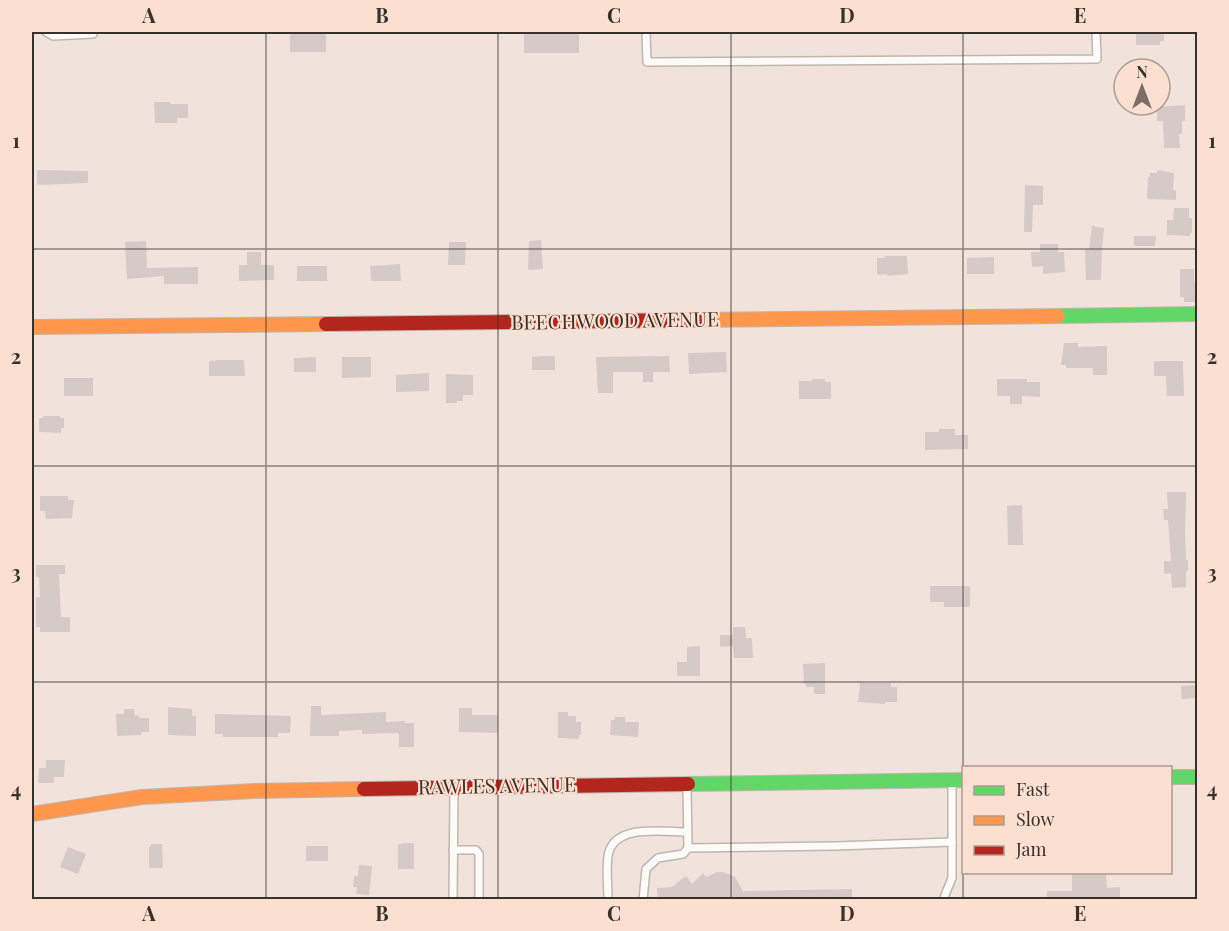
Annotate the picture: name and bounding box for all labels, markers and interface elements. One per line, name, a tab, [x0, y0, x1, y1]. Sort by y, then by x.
text: A	[141, 1, 156, 28]
text: B	[375, 1, 389, 28]
text: C	[607, 1, 621, 28]
text: D	[839, 1, 855, 28]
text: E	[1074, 1, 1086, 28]
north arrow	[1112, 57, 1172, 117]
text: N	[1136, 61, 1148, 82]
text: 1	[12, 126, 20, 153]
text: 1	[1208, 126, 1216, 153]
street label: BEECHWOOD AVENUE	[511, 304, 719, 335]
text: 2	[11, 342, 21, 369]
text: 2	[1207, 342, 1217, 369]
text: 3	[11, 558, 21, 585]
text: 3	[1207, 558, 1217, 585]
legend	[962, 766, 1172, 874]
street label: RAWLES AVENUE	[418, 770, 576, 799]
text: 4	[11, 775, 21, 802]
text: 4	[1207, 775, 1217, 802]
text: Fast	[1016, 777, 1050, 801]
text: Slow	[1016, 807, 1054, 831]
text: Jam	[1015, 837, 1046, 861]
text: A	[141, 899, 156, 926]
text: B	[375, 899, 389, 926]
text: C	[607, 899, 621, 926]
text: D	[839, 899, 855, 926]
text: E	[1074, 899, 1086, 926]

